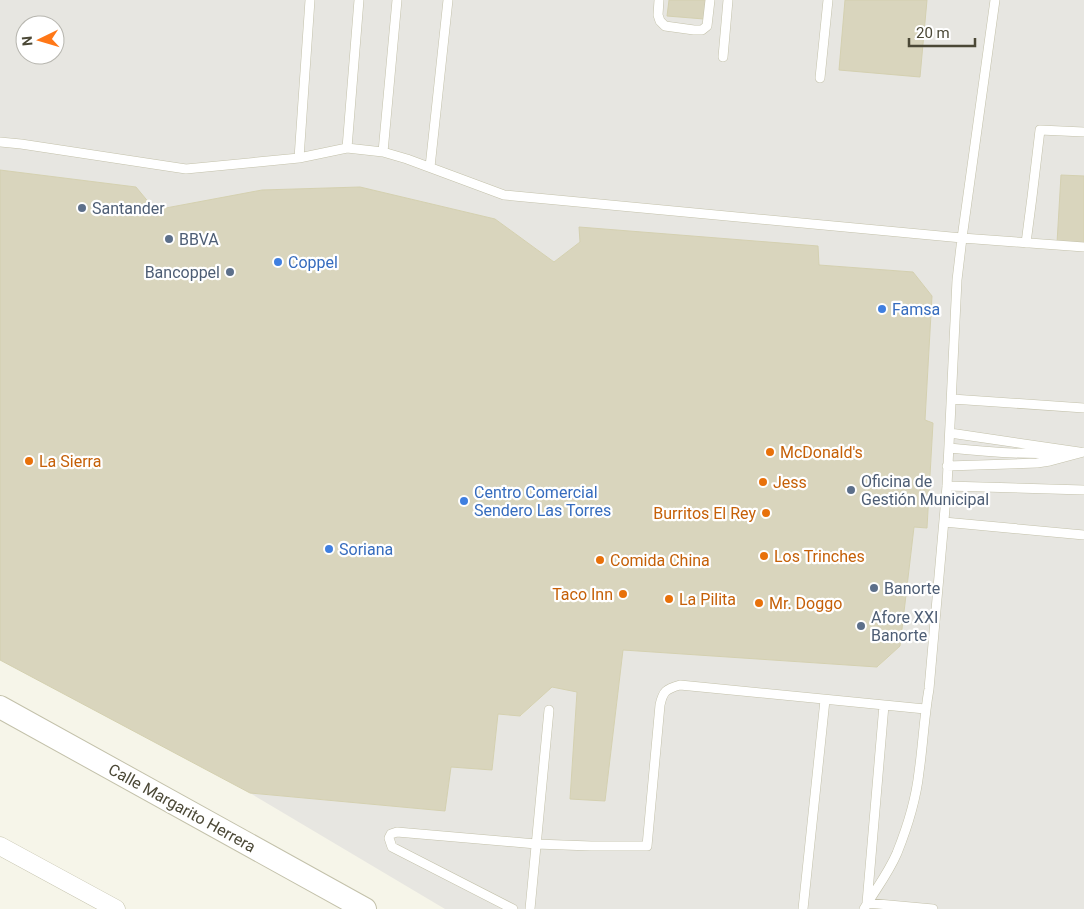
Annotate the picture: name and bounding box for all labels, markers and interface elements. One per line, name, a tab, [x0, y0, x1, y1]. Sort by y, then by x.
north arrow	[15, 15, 65, 65]
scale bar	[909, 15, 975, 47]
text: 20 m	[916, 24, 950, 42]
text: N	[19, 36, 35, 47]
place label: Santander	[92, 199, 165, 218]
marker: Santander	[76, 202, 88, 214]
place label: BBVA	[179, 230, 219, 249]
marker: BBVA	[163, 233, 175, 245]
place label: Coppel	[288, 253, 338, 272]
marker: Coppel	[272, 256, 284, 268]
place label: Bancoppel	[145, 263, 220, 282]
marker: Bancoppel	[224, 266, 236, 278]
place label: Famsa	[892, 300, 940, 319]
marker: Famsa	[876, 303, 888, 315]
place label: McDonald's	[780, 443, 863, 462]
marker: McDonald's	[764, 446, 776, 458]
place label: La Sierra	[39, 452, 101, 471]
marker: La Sierra	[23, 455, 35, 467]
place label: Oficina de Gestión Municipal	[861, 472, 989, 509]
place label: Jess	[773, 473, 807, 492]
marker: Jess	[757, 476, 769, 488]
place label: Centro Comercial Sendero Las Torres	[474, 483, 611, 520]
marker: Oficina de Gestión Municipal	[845, 484, 857, 496]
marker: Centro Comercial Sendero Las Torres	[458, 495, 470, 507]
place label: Burritos El Rey	[653, 504, 756, 523]
marker: Burritos El Rey	[760, 507, 772, 519]
place label: Soriana	[339, 540, 393, 559]
marker: Soriana	[323, 543, 335, 555]
place label: Los Trinches	[774, 547, 865, 566]
marker: Los Trinches	[758, 550, 770, 562]
place label: Comida China	[610, 551, 710, 570]
marker: Comida China	[594, 554, 606, 566]
place label: Banorte	[884, 579, 940, 598]
marker: Banorte	[868, 582, 880, 594]
place label: Taco Inn	[552, 585, 613, 604]
marker: Taco Inn	[617, 588, 629, 600]
place label: La Pilita	[679, 590, 736, 609]
marker: La Pilita	[663, 593, 675, 605]
place label: Mr. Doggo	[769, 594, 842, 613]
marker: Mr. Doggo	[753, 597, 765, 609]
place label: Afore XXI Banorte	[871, 608, 938, 645]
marker: Afore XXI Banorte	[855, 620, 867, 632]
street label: Calle Margarito Herrera	[105, 760, 259, 856]

